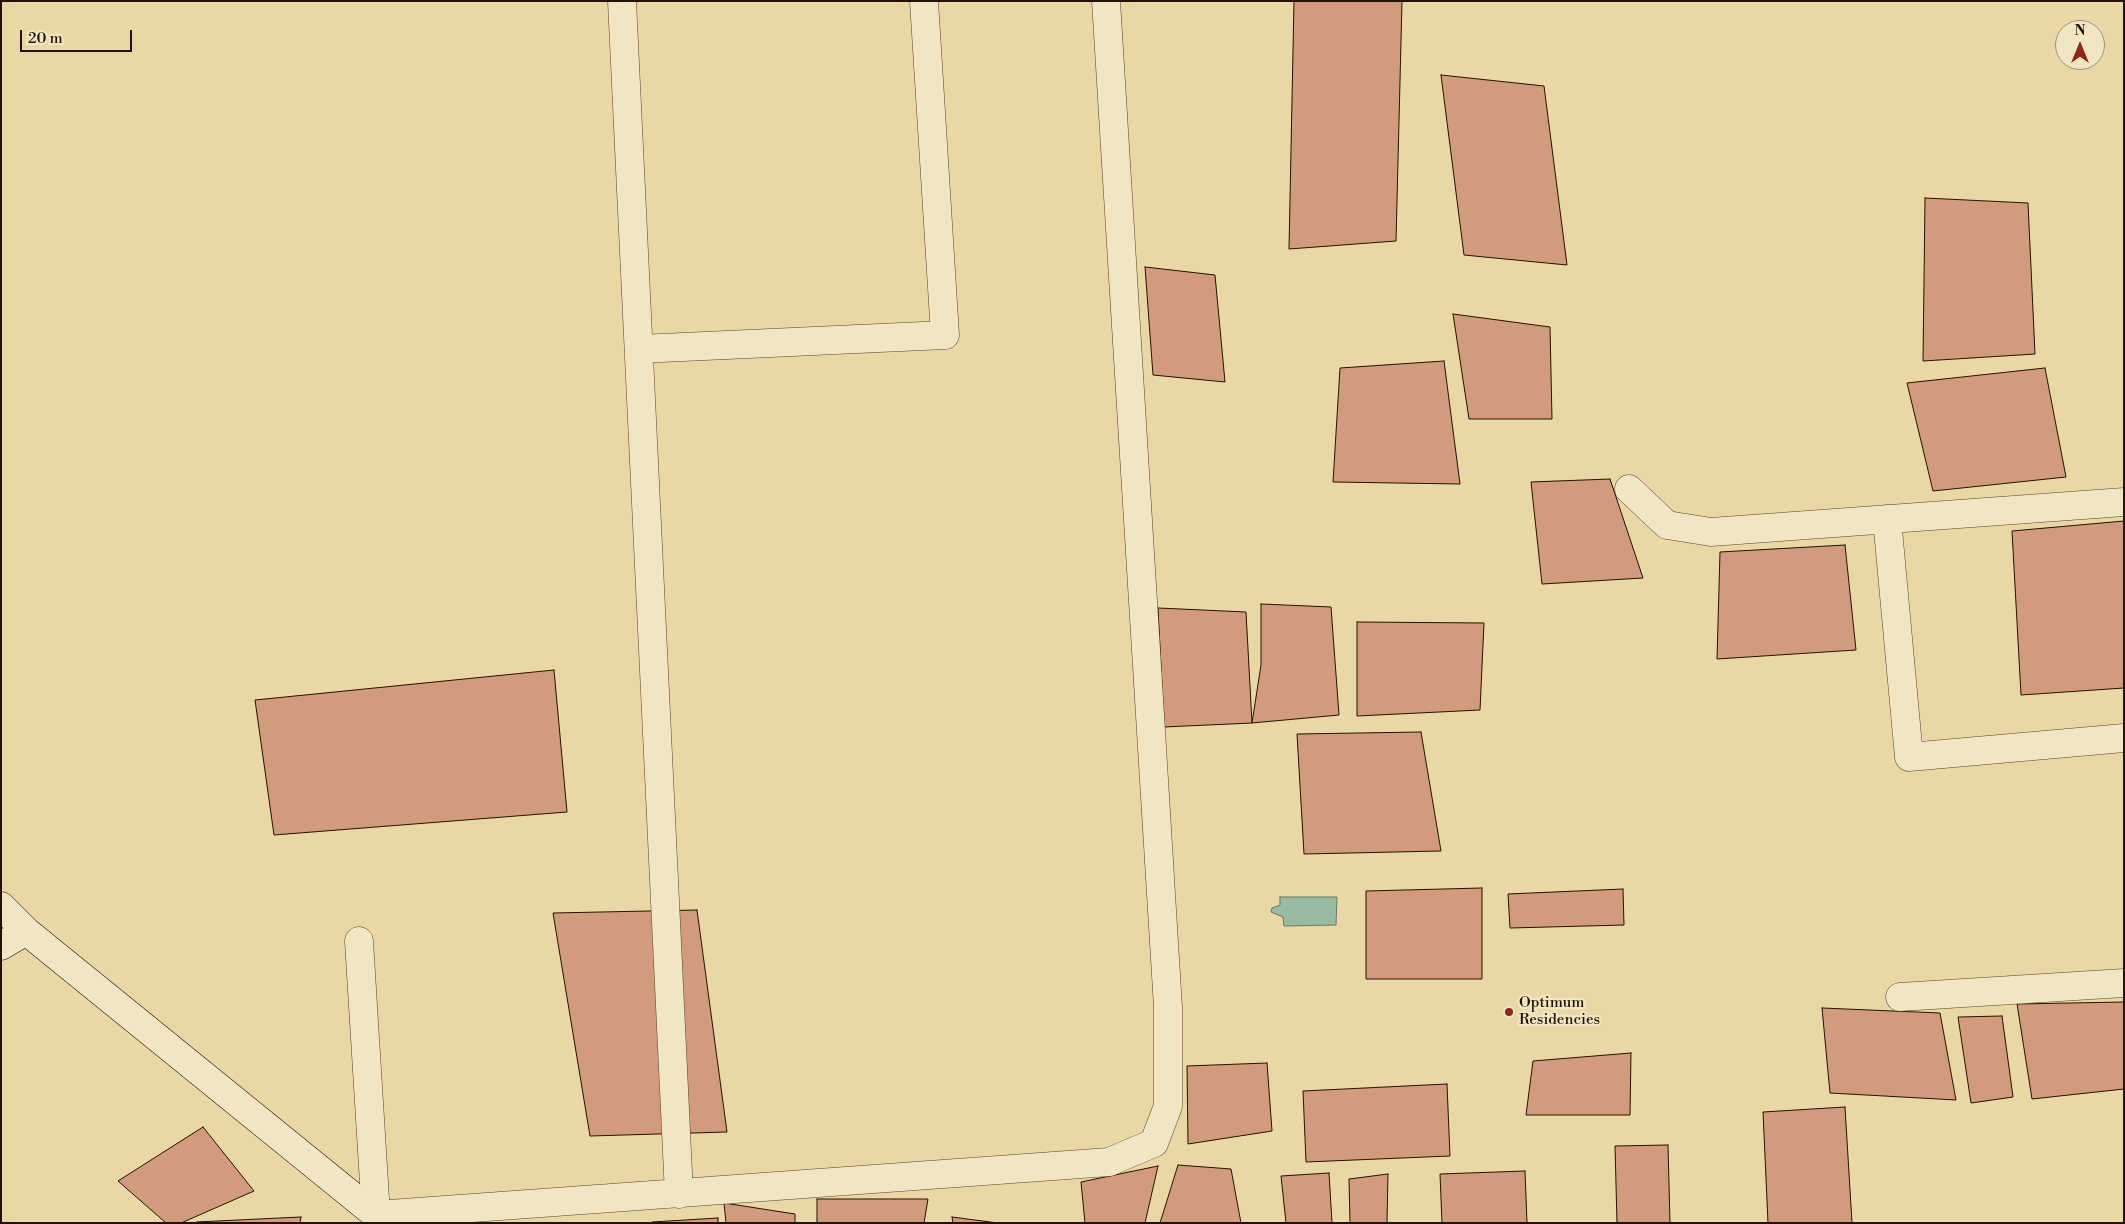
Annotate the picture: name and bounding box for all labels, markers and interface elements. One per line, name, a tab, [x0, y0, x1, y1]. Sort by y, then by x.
scale bar	[22, 20, 135, 52]
north arrow	[2055, 20, 2105, 70]
text: N	[2074, 22, 2086, 40]
text: 20 m	[28, 29, 63, 48]
place label: Optimum Residencies	[1519, 994, 1600, 1029]
marker: Optimum Residencies	[1503, 1006, 1515, 1018]

